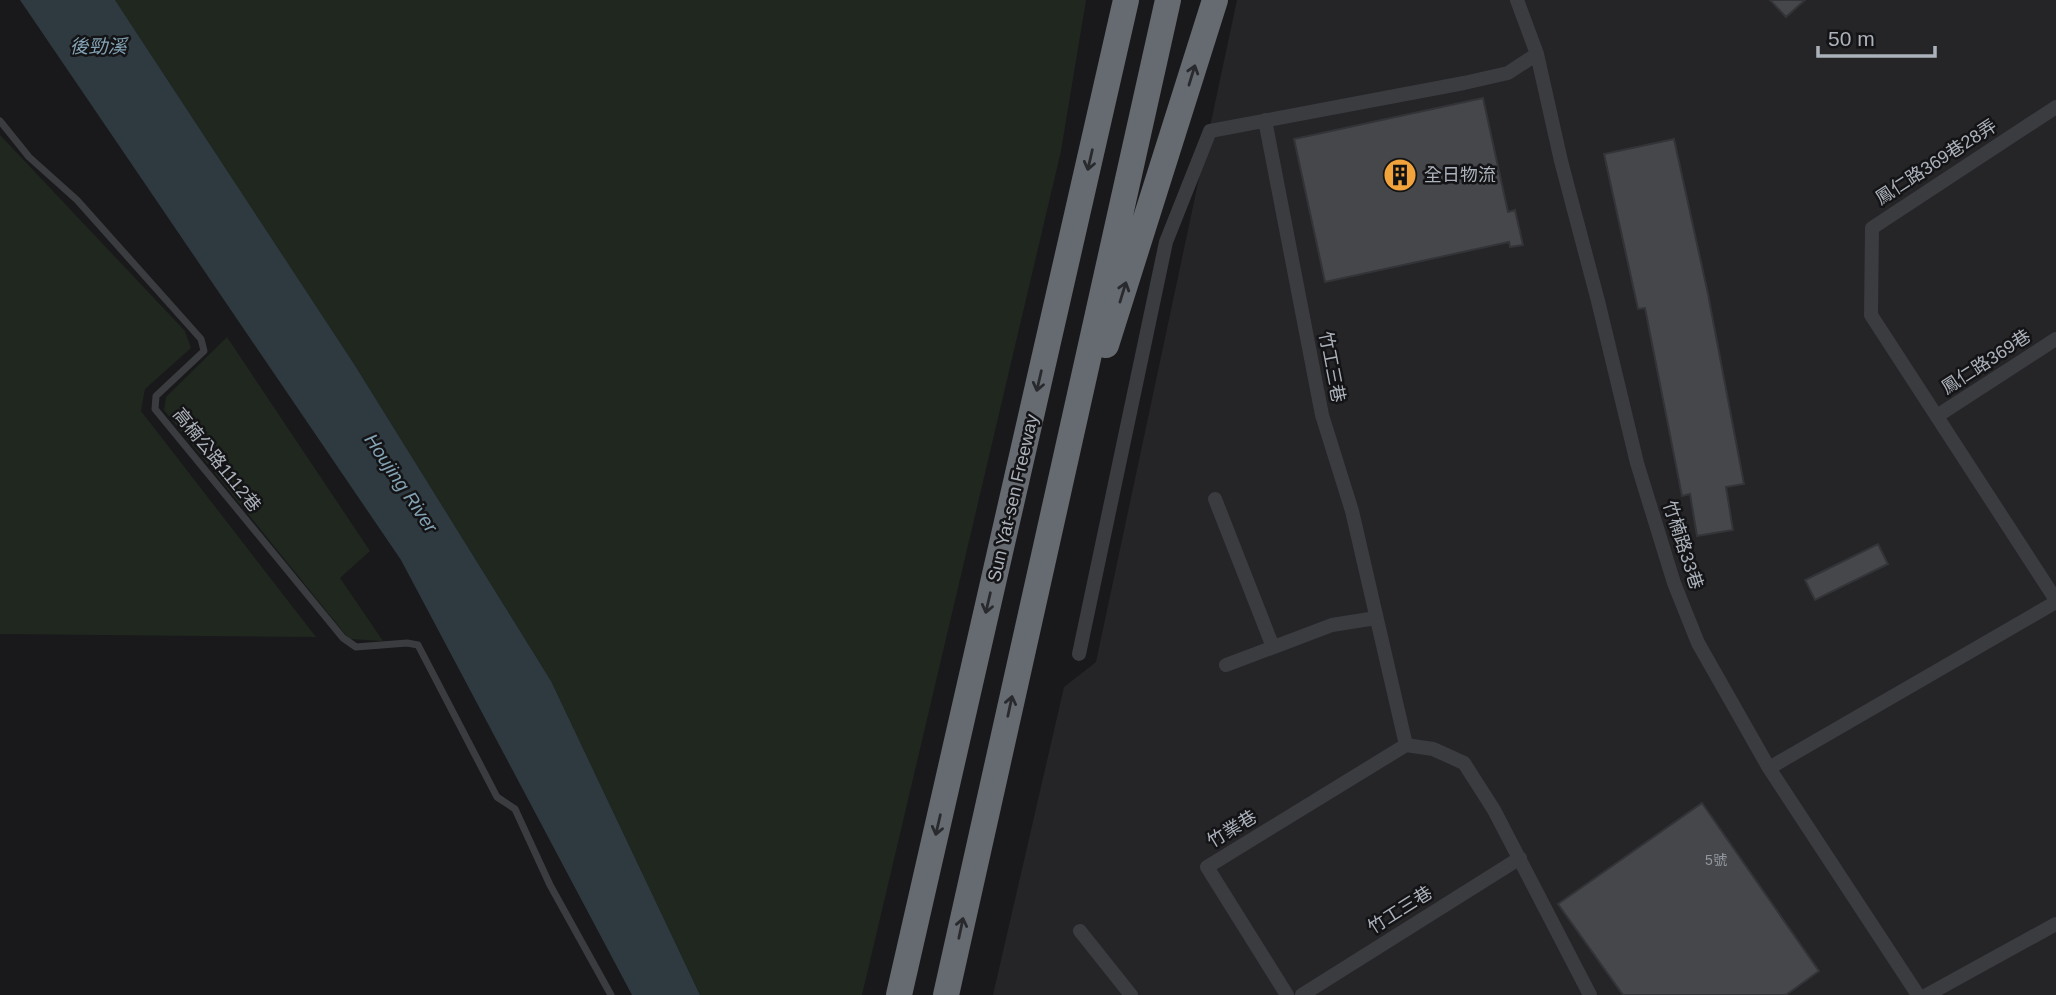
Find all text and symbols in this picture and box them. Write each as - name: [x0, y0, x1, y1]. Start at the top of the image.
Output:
- scale bar: [1818, 14, 1935, 58]
- text: 50 m: [1828, 27, 1875, 50]
- water label: 後勁溪: [69, 36, 129, 57]
- one-way arrow: [1187, 65, 1200, 87]
- street label: 鳳仁路369巷28弄: [1872, 115, 2000, 209]
- one-way arrow: [1083, 148, 1096, 171]
- building icon: 全日物流: [1381, 156, 1419, 194]
- place label: 全日物流: [1424, 165, 1496, 185]
- one-way arrow: [1117, 281, 1130, 303]
- street label: 鳳仁路369巷: [1938, 326, 2034, 398]
- street label: 竹工三巷: [1315, 330, 1349, 404]
- one-way arrow: [1032, 369, 1046, 392]
- street label: 高楠公路1112巷: [169, 404, 265, 516]
- street label: Sun Yat-sen Freeway: [984, 412, 1042, 584]
- water label: Houjing River: [360, 430, 442, 537]
- street label: 竹楠路33巷: [1659, 498, 1707, 592]
- one-way arrow: [981, 591, 995, 614]
- one-way arrow: [1003, 695, 1017, 718]
- street label: 竹業巷: [1204, 807, 1260, 851]
- one-way arrow: [930, 813, 944, 836]
- house number: 5號: [1705, 852, 1727, 868]
- street label: 竹工三巷: [1364, 882, 1436, 938]
- one-way arrow: [954, 917, 968, 940]

